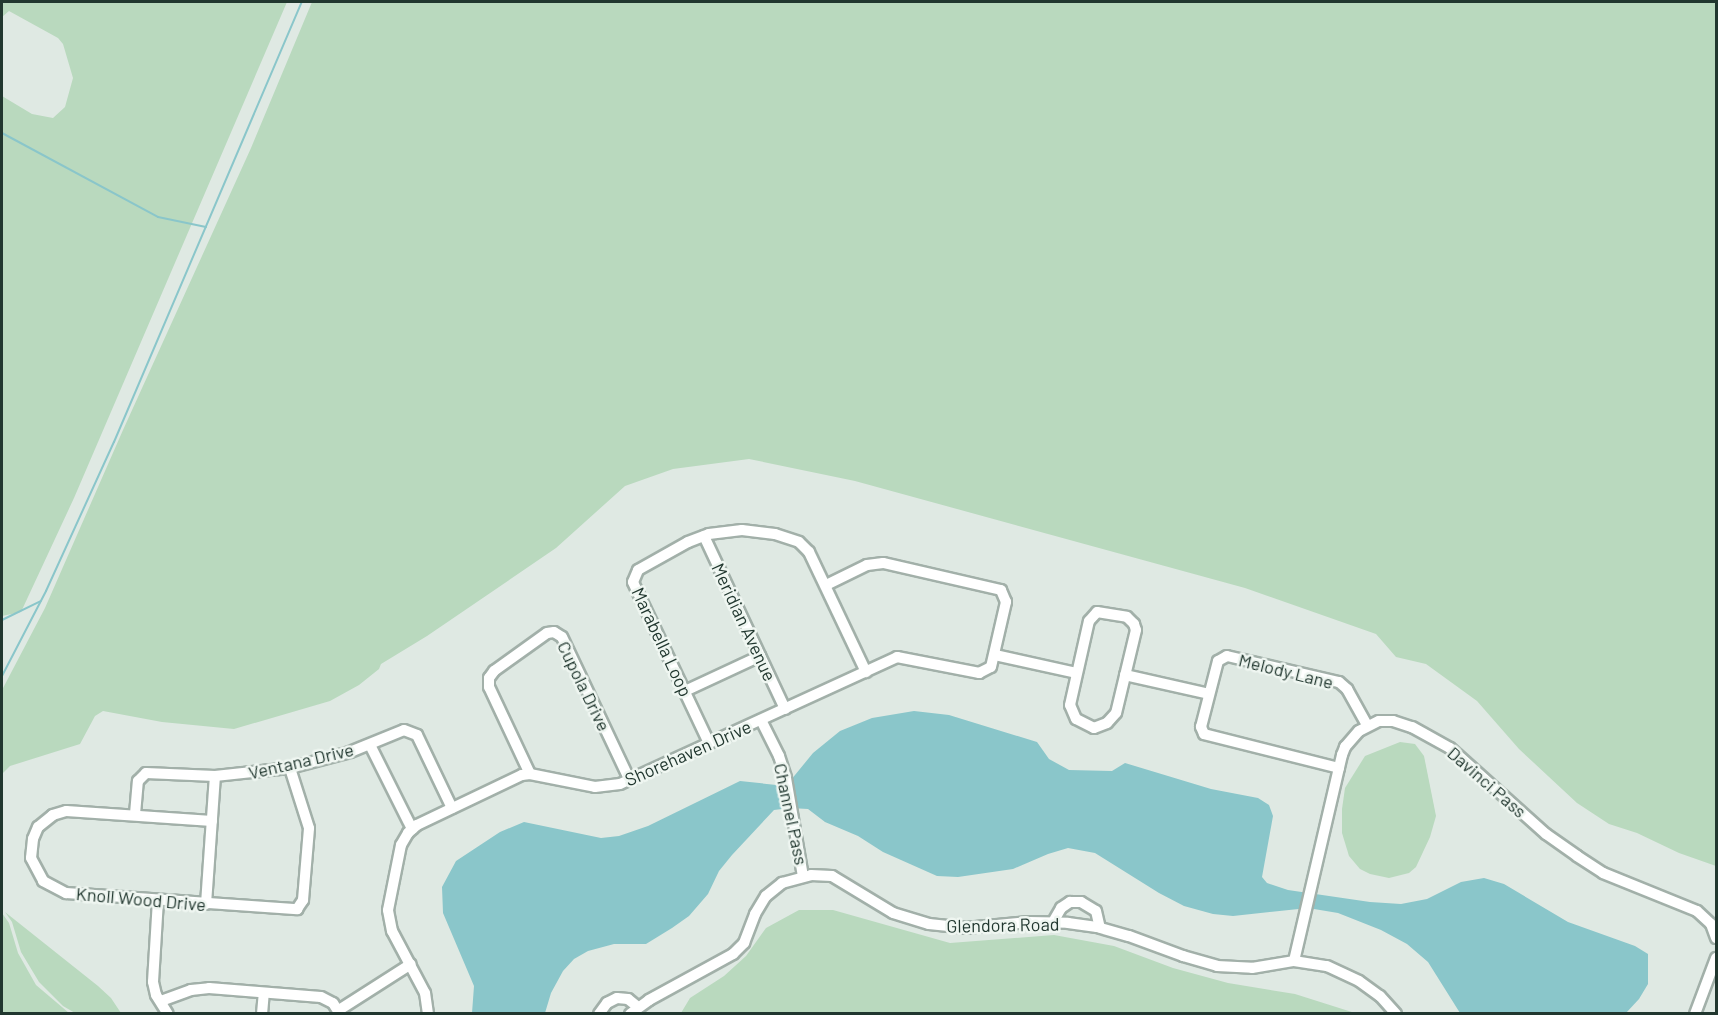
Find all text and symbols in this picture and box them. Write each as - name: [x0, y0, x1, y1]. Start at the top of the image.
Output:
- street label: Meridian Avenue: [707, 560, 781, 684]
- street label: Marabella Loop: [627, 584, 697, 700]
- street label: Cupola Drive: [553, 638, 615, 734]
- street label: Melody Lane: [1236, 649, 1336, 693]
- street label: Shorehaven Drive: [621, 715, 755, 791]
- street label: Ventana Drive: [246, 738, 356, 784]
- street label: Davinci Pass: [1443, 742, 1531, 822]
- street label: Channel Pass: [770, 761, 812, 867]
- street label: Knoll Wood Drive: [75, 883, 207, 915]
- street label: Glendora Road: [946, 913, 1060, 937]

